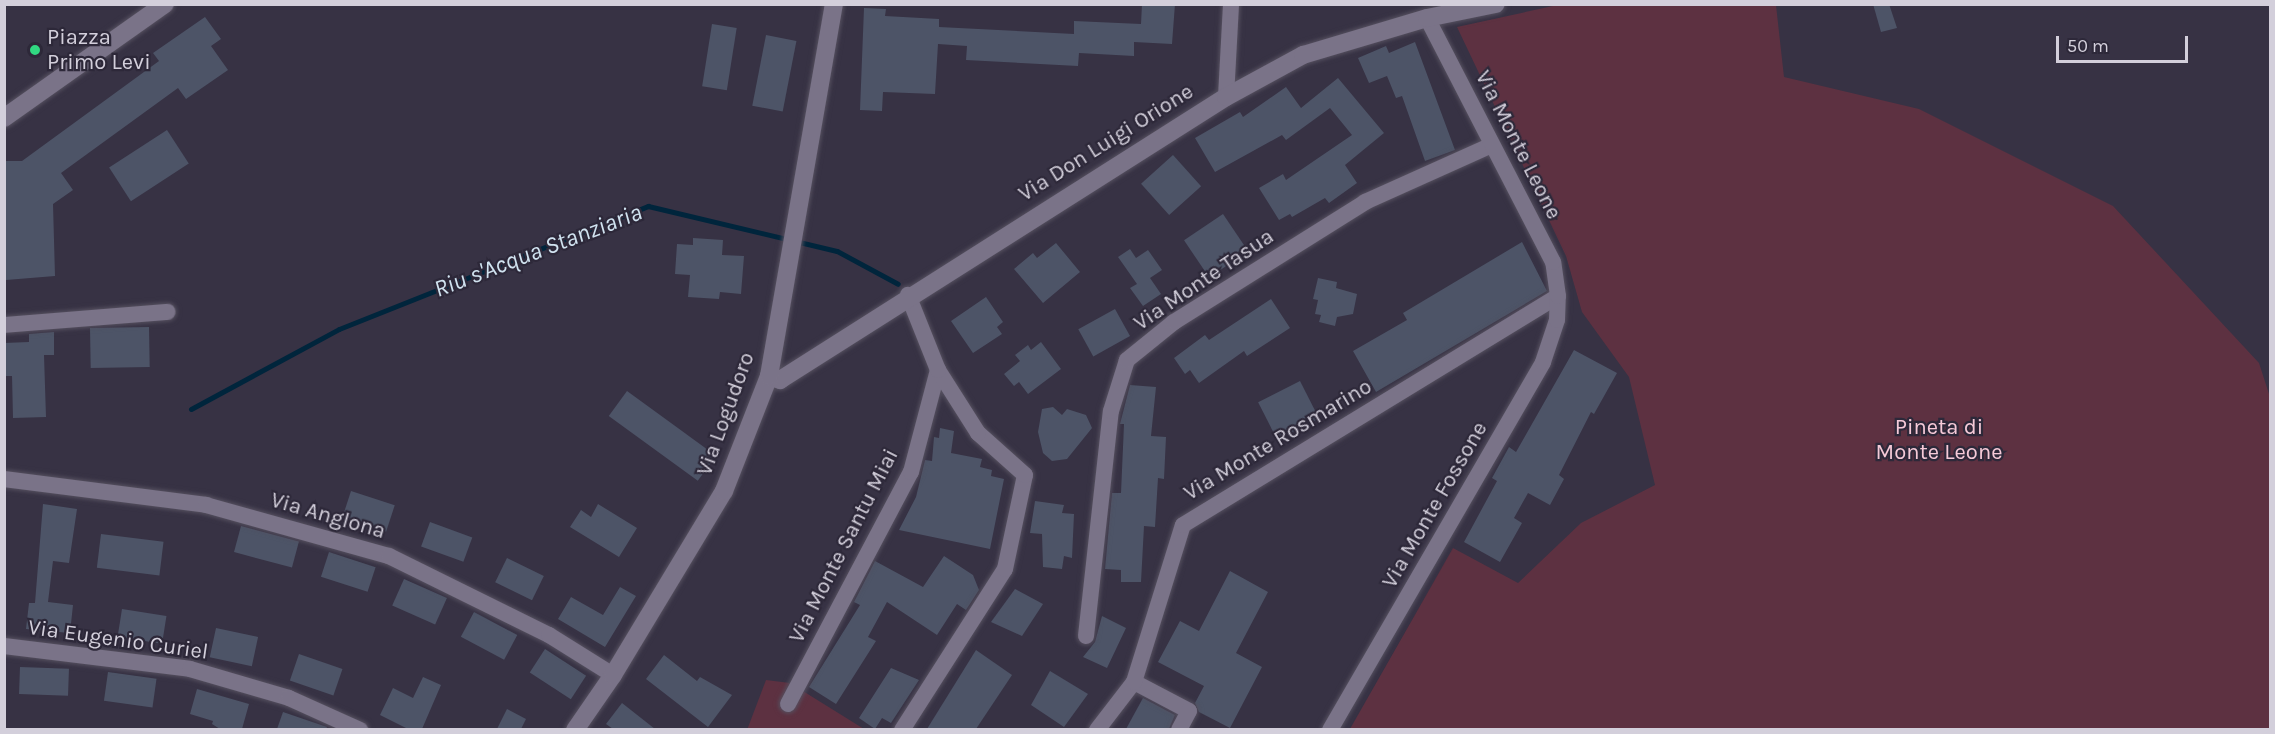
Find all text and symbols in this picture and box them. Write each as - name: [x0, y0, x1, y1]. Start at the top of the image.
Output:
- place label: Piazza Primo Levi: [47, 24, 151, 76]
- scale bar: [2059, 24, 2191, 62]
- text: 50 m: [2067, 35, 2109, 57]
- marker: Piazza Primo Levi: [28, 43, 42, 57]
- street label: Via Monte Leone: [1469, 66, 1567, 224]
- street label: Via Don Luigi Orione: [1014, 79, 1198, 207]
- water label: Riu s'Acqua Stanziaria: [430, 198, 646, 304]
- street label: Via Monte Tasua: [1129, 223, 1279, 337]
- street label: Via Logudoro: [691, 349, 761, 479]
- street label: Via Monte Rosmarino: [1179, 373, 1377, 507]
- park label: Pineta di Monte Leone: [1876, 414, 2002, 466]
- street label: Via Monte Fossone: [1377, 417, 1493, 593]
- street label: Via Monte Santu Miai: [784, 445, 904, 647]
- street label: Via Anglona: [268, 487, 388, 545]
- street label: Via Eugenio Curiel: [26, 614, 210, 666]

